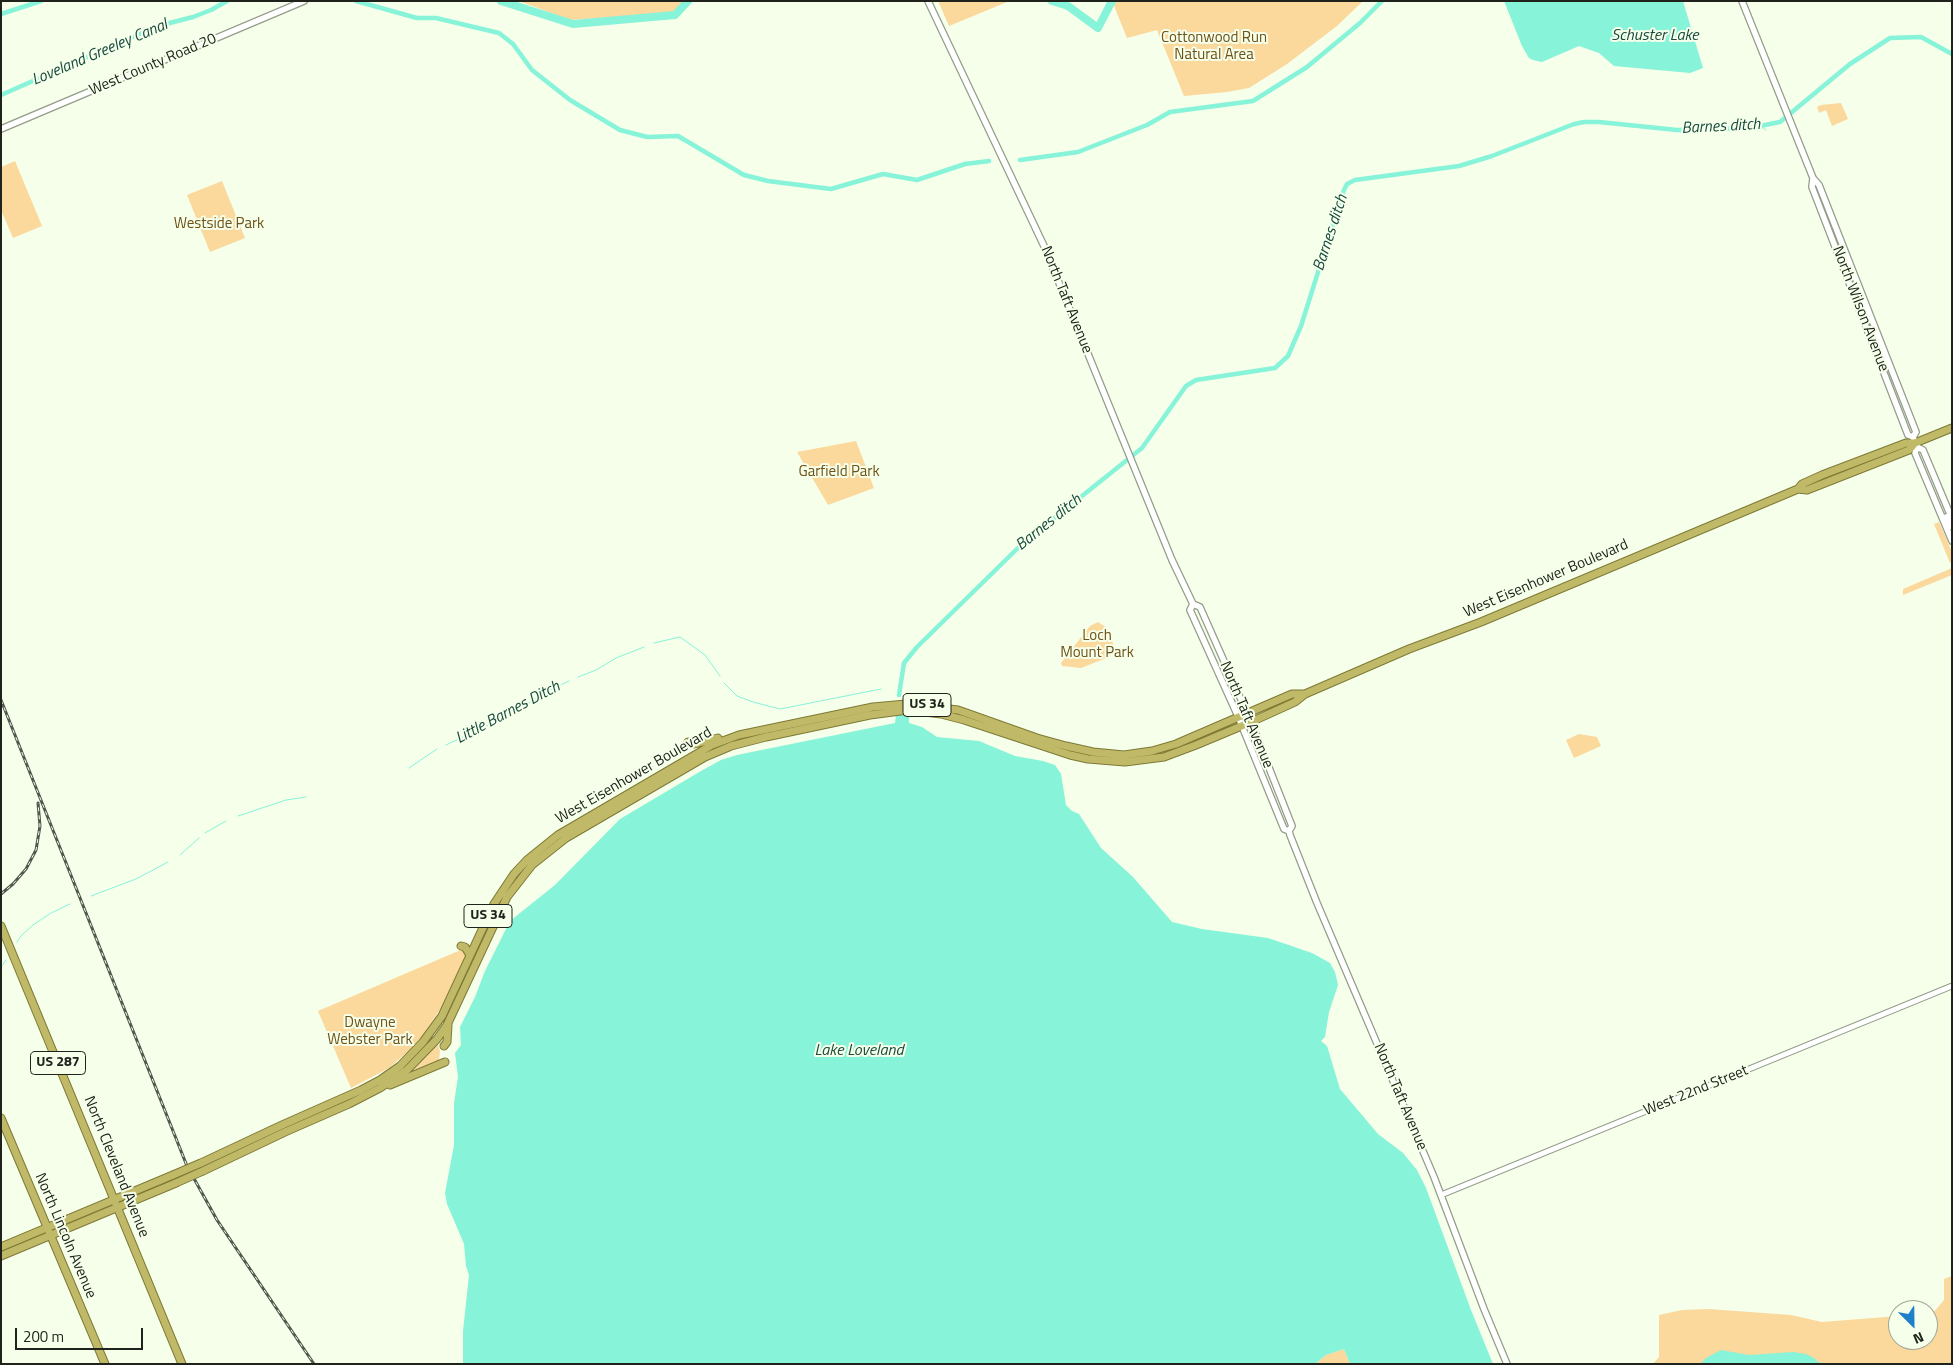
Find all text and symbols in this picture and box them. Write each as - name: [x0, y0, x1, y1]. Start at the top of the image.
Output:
- water label: Loveland Greeley Canal: [29, 16, 171, 90]
- water label: Schuster Lake: [1611, 26, 1699, 46]
- park label: Cottonwood Run Natural Area: [1161, 29, 1267, 64]
- street label: West County Road 20: [87, 30, 219, 100]
- water label: Barnes ditch: [1681, 115, 1761, 139]
- water label: Barnes ditch: [1310, 193, 1352, 273]
- park label: Westside Park: [174, 215, 264, 233]
- street label: North Taft Avenue: [1036, 244, 1096, 356]
- street label: North Wilson Avenue: [1828, 244, 1892, 374]
- park label: Garfield Park: [798, 463, 880, 481]
- water label: Barnes ditch: [1012, 491, 1086, 555]
- street label: West Eisenhower Boulevard: [1461, 536, 1631, 622]
- park label: Loch Mount Park: [1060, 627, 1134, 662]
- street label: North Taft Avenue: [1215, 659, 1277, 771]
- water label: Little Barnes Ditch: [453, 677, 563, 749]
- road number: US 34: [903, 694, 951, 716]
- street label: West Eisenhower Boulevard: [553, 724, 715, 828]
- road number: US 34: [464, 904, 512, 928]
- park label: Dwayne Webster Park: [327, 1014, 413, 1049]
- water label: Lake Loveland: [815, 1041, 903, 1061]
- street label: North Taft Avenue: [1369, 1041, 1431, 1153]
- road number: US 287: [30, 1052, 86, 1074]
- street label: West 22nd Street: [1641, 1062, 1751, 1120]
- street label: North Cleveland Avenue: [79, 1094, 153, 1240]
- street label: North Lincoln Avenue: [30, 1171, 100, 1301]
- north arrow: [1888, 1300, 1938, 1350]
- scale bar: [18, 1318, 145, 1350]
- text: 200 m: [23, 1325, 64, 1348]
- text: N: [1910, 1327, 1927, 1350]

